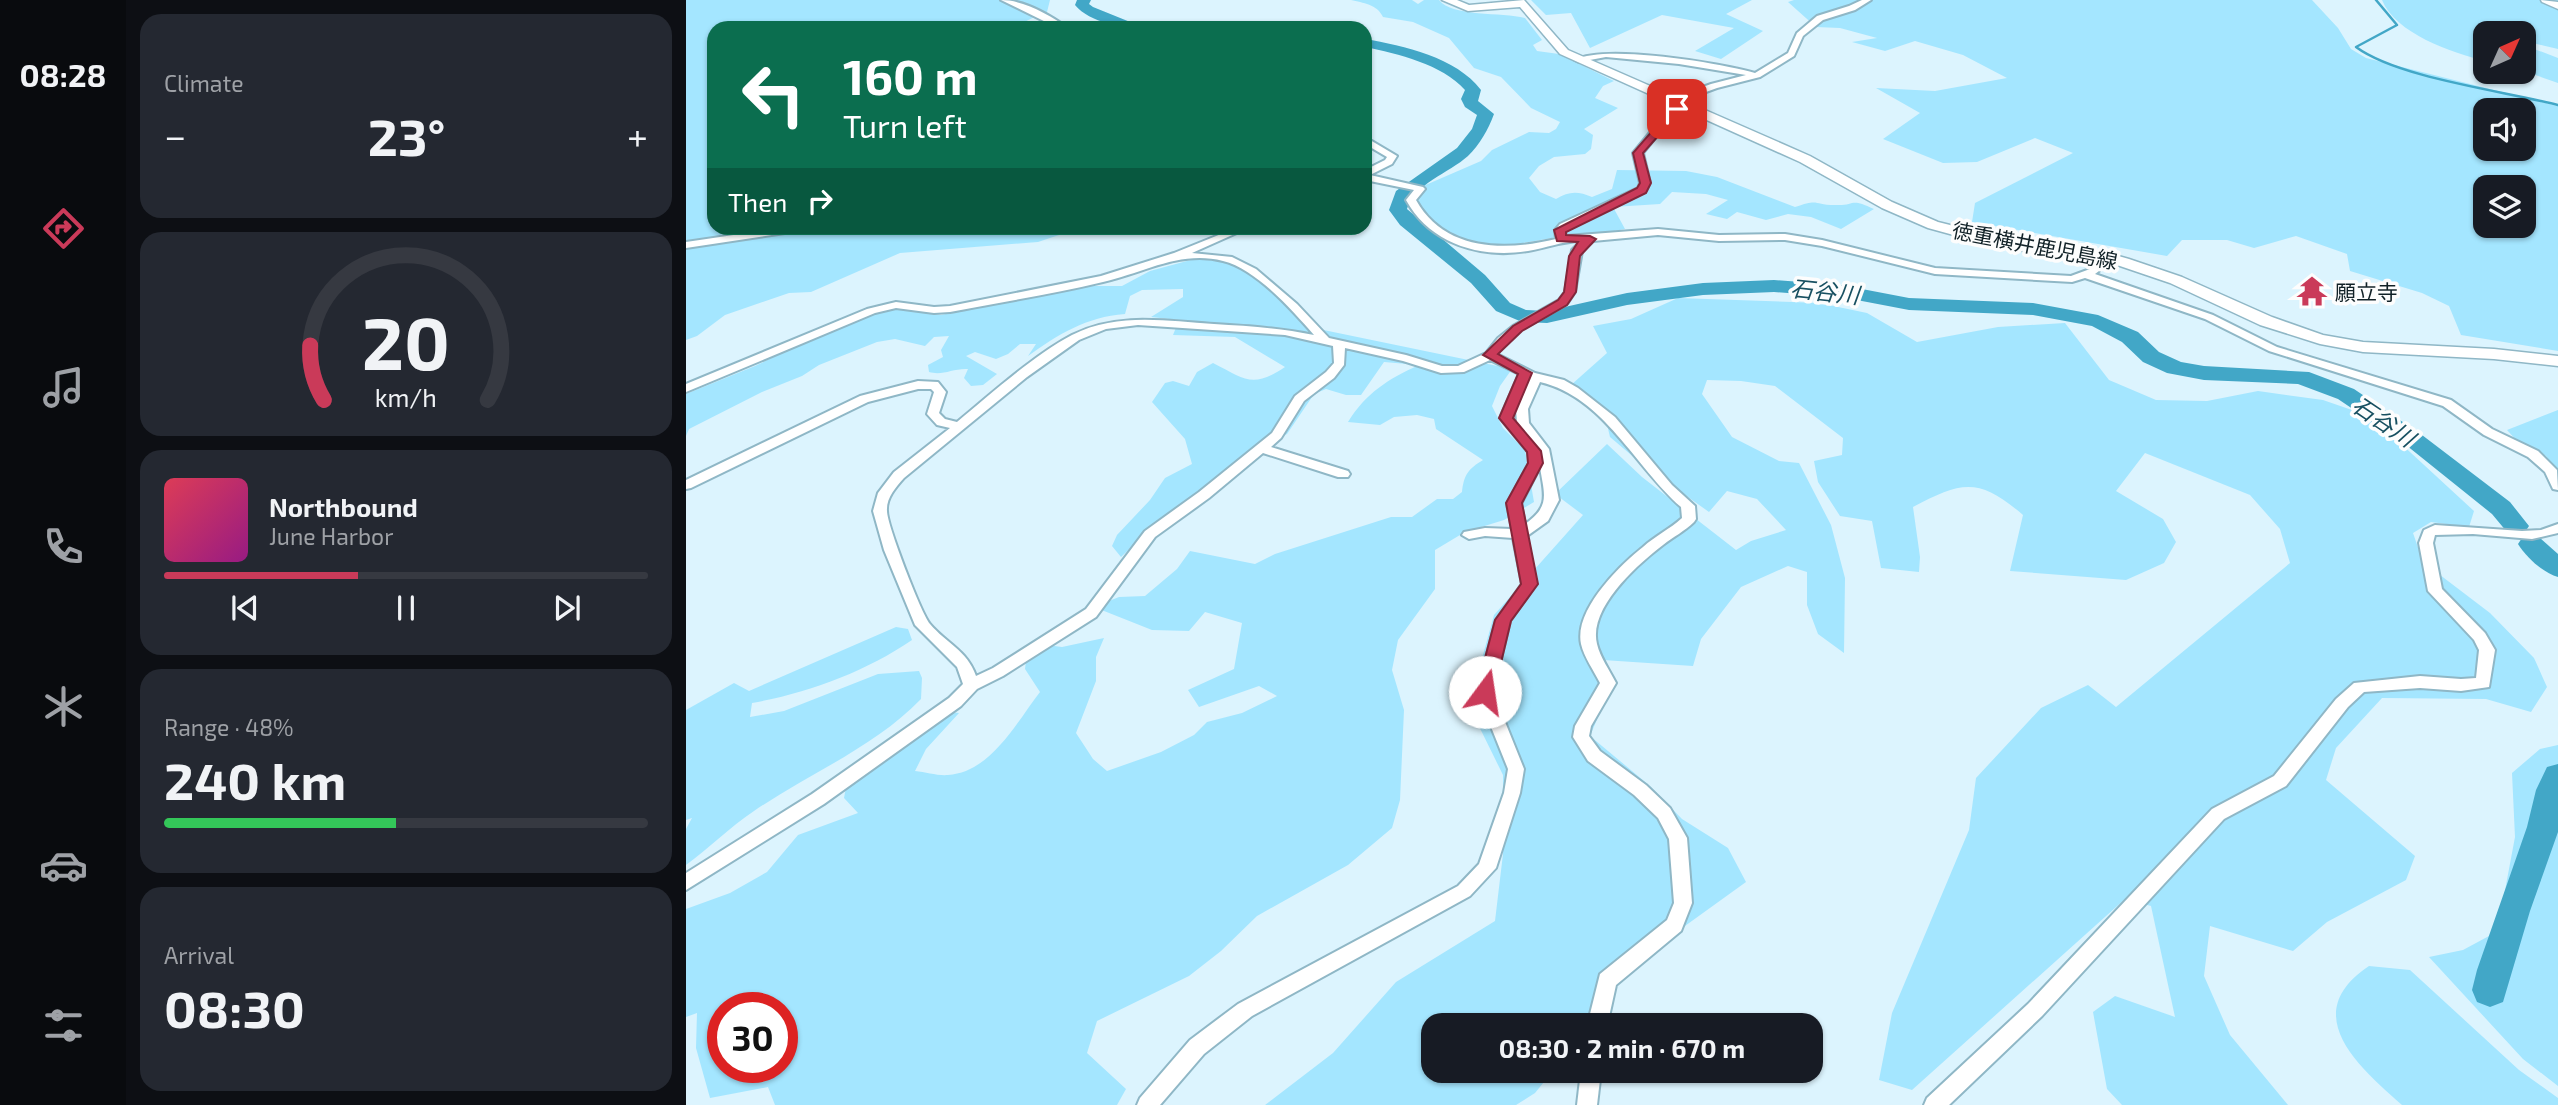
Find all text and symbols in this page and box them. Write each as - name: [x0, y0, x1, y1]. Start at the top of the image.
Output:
- north arrow: [2473, 21, 2536, 84]
- map controls: [2473, 21, 2536, 238]
- text: 160 m: [843, 46, 978, 105]
- icon: left: [728, 49, 819, 140]
- text: 08:28: [20, 55, 106, 93]
- text: Climate: [164, 69, 244, 97]
- pin: [1647, 79, 1707, 139]
- icon: arrive: [1658, 90, 1696, 128]
- button: sound: [2473, 98, 2536, 161]
- text: 23°: [368, 104, 445, 166]
- text: Turn left: [843, 106, 967, 144]
- text: −: [164, 112, 186, 158]
- text: +: [627, 112, 648, 158]
- button: layers: [2473, 175, 2536, 238]
- icon: right: [801, 182, 839, 220]
- text: Then: [728, 186, 787, 217]
- icon: directions: [39, 204, 88, 253]
- street label: 徳重横井鹿児島線: [1950, 217, 2120, 273]
- water label: 石谷川: [1789, 273, 1864, 309]
- temple icon: 願立寺: [2295, 274, 2329, 308]
- place label: 願立寺: [2335, 279, 2398, 304]
- text: 20: [362, 298, 450, 386]
- icon: music: [39, 363, 88, 412]
- text: km/h: [375, 382, 437, 412]
- water label: 石谷川: [2348, 390, 2423, 454]
- text: Northbound: [269, 491, 418, 522]
- icon: phone: [39, 522, 88, 571]
- text: June Harbor: [269, 522, 393, 550]
- icon: previous: [226, 589, 264, 627]
- icon: pause: [387, 589, 425, 627]
- icon: next: [548, 589, 586, 627]
- position arrow: [1448, 655, 1522, 729]
- icon: climate: [39, 682, 88, 731]
- text: Range · 48%: [164, 713, 294, 741]
- text: 240 km: [164, 748, 346, 810]
- icon: car: [39, 841, 88, 890]
- text: Arrival: [164, 941, 234, 969]
- text: 08:30: [164, 976, 305, 1038]
- speed limit sign: 30: [707, 992, 798, 1083]
- icon: filters: [39, 1001, 88, 1050]
- text: 08:30 · 2 min · 670 m: [1499, 1032, 1745, 1063]

